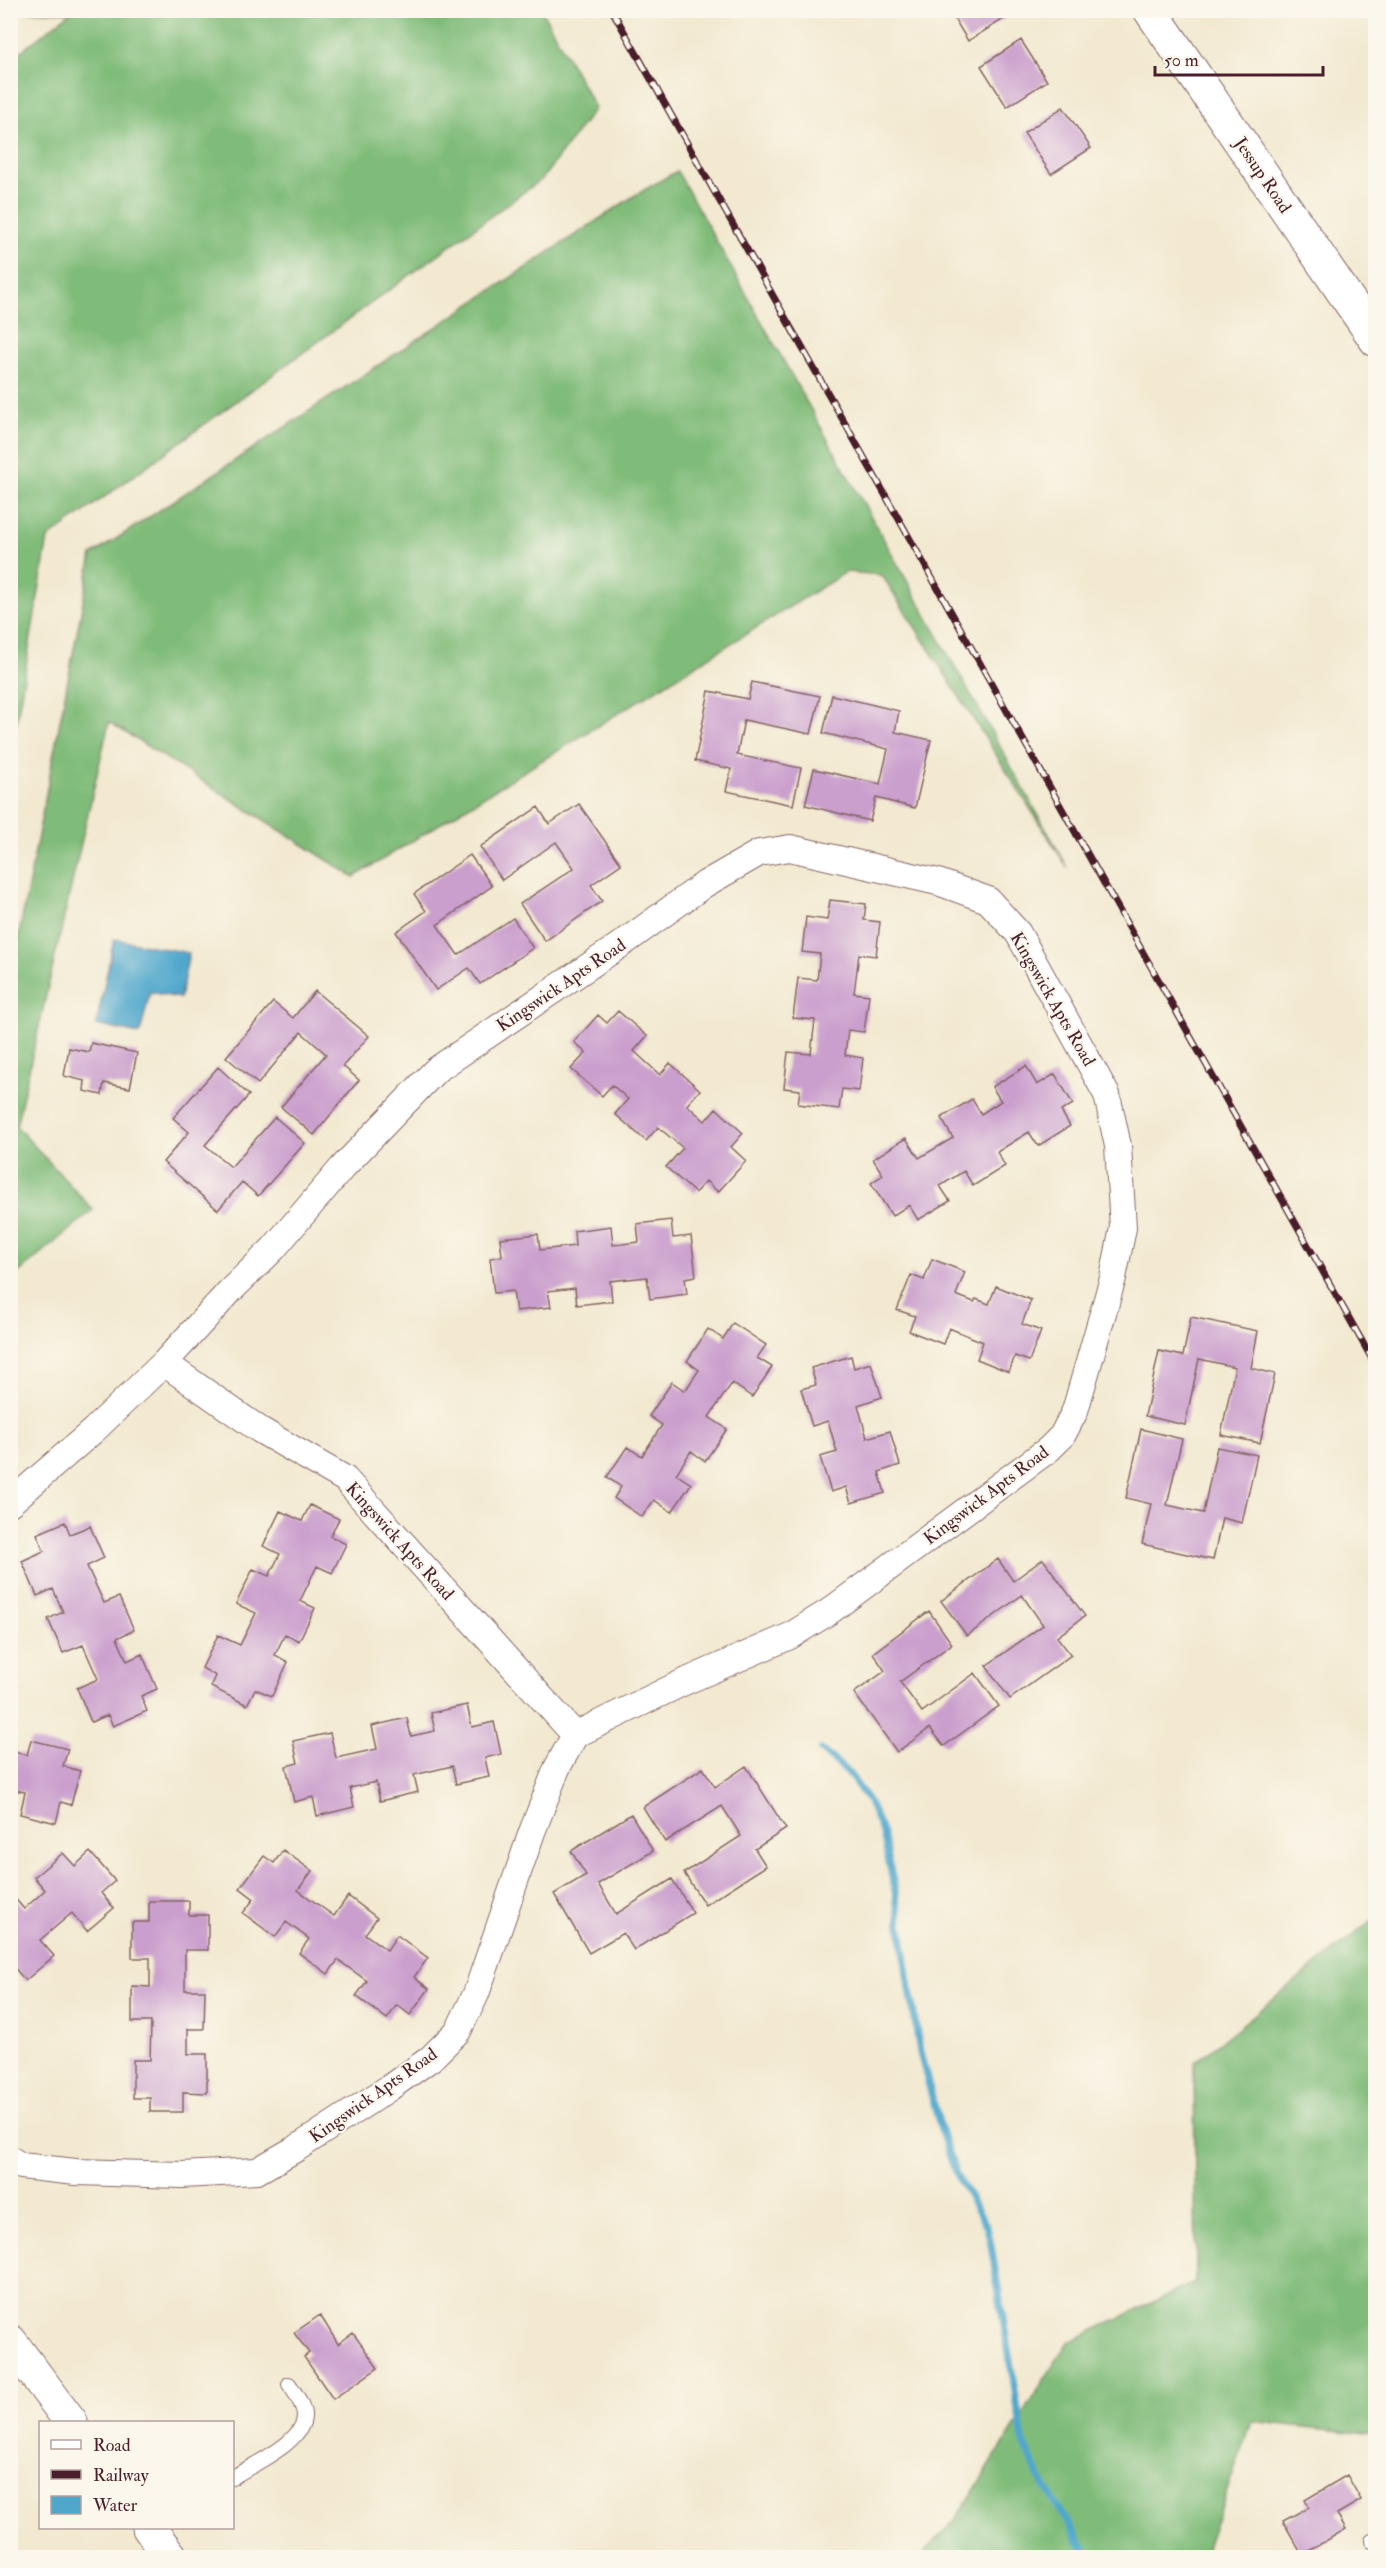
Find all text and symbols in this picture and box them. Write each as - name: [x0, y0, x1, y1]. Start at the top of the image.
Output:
- scale bar: [1155, 39, 1323, 77]
- text: 50 m: [1164, 49, 1199, 72]
- street label: Jessup Road: [1228, 132, 1296, 218]
- street label: Kingswick Apts Road: [1005, 928, 1100, 1071]
- street label: Kingswick Apts Road: [492, 934, 630, 1037]
- street label: Kingswick Apts Road: [919, 1441, 1054, 1550]
- street label: Kingswick Apts Road: [341, 1477, 459, 1605]
- street label: Kingswick Apts Road: [305, 2043, 442, 2148]
- legend: [39, 2421, 234, 2529]
- text: Road: [93, 2434, 131, 2457]
- text: Railway: [93, 2464, 150, 2487]
- text: Water: [92, 2494, 137, 2517]

